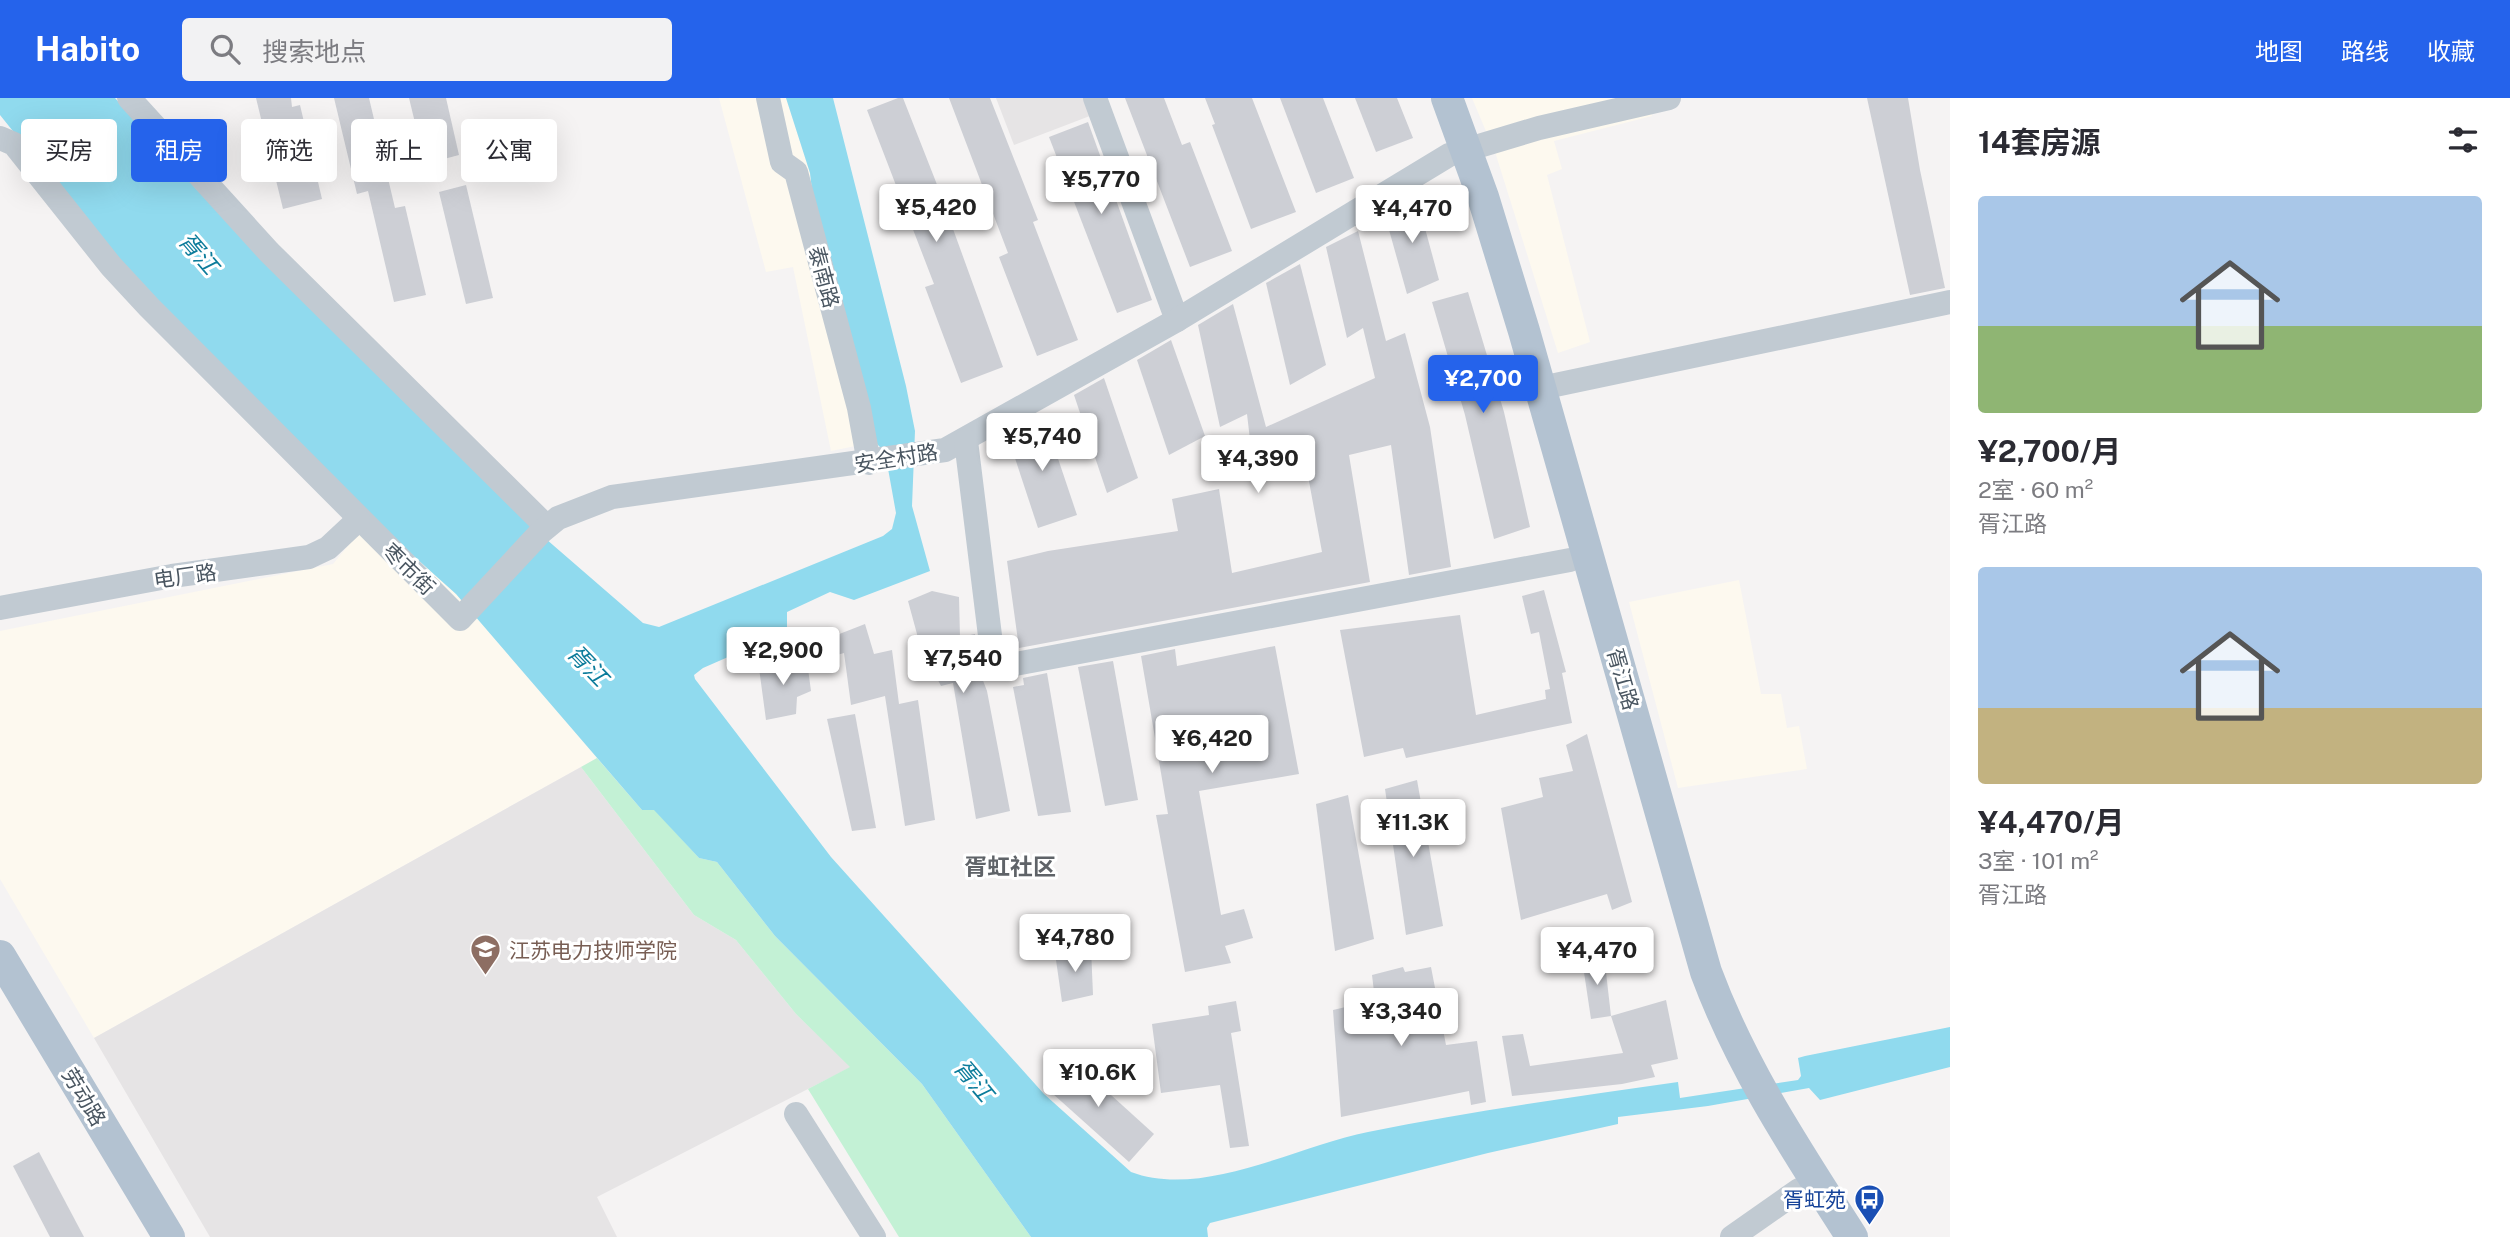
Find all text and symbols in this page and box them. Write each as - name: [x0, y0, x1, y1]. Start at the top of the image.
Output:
- search box: [182, 18, 672, 81]
- text: Habito: [35, 30, 140, 68]
- icon: search: [206, 30, 244, 68]
- text: 搜索地点: [262, 36, 366, 67]
- text: 地图: [2255, 37, 2303, 65]
- text: 路线: [2341, 37, 2389, 65]
- text: 收藏: [2427, 37, 2475, 65]
- chip: 买房: [21, 119, 117, 182]
- chip: 租房: [131, 119, 227, 182]
- chip: 筛选: [241, 119, 337, 182]
- chip: 新上: [351, 119, 447, 182]
- chip: 公寓: [461, 119, 557, 182]
- icon: filters: [2444, 121, 2482, 159]
- text: 14套房源: [1978, 124, 2101, 160]
- pin: ¥5,770: [1044, 156, 1158, 216]
- text: ¥5,770: [1062, 165, 1140, 192]
- pin: ¥5,420: [879, 184, 993, 244]
- pin: ¥4,470: [1355, 186, 1469, 245]
- text: ¥5,420: [895, 193, 977, 220]
- text: ¥4,470: [1372, 194, 1452, 221]
- water label: 胥江: [174, 227, 226, 281]
- icon: home: [2167, 242, 2293, 368]
- street label: 泰南路: [804, 243, 844, 311]
- pin: ¥2,700: [1426, 356, 1540, 415]
- text: ¥2,700: [1444, 364, 1522, 391]
- pin: ¥5,740: [985, 414, 1099, 473]
- text: ¥5,740: [1002, 422, 1082, 449]
- text: ¥2,700/月: [1978, 433, 2121, 469]
- pin: ¥4,390: [1201, 436, 1315, 495]
- street label: 安全村路: [853, 439, 939, 477]
- text: ¥4,390: [1217, 444, 1299, 471]
- text: 2室 · 60 m²: [1978, 476, 2093, 503]
- text: 胥江路: [1978, 510, 2047, 537]
- street label: 枣市街: [378, 538, 440, 600]
- street label: 电厂路: [152, 559, 218, 593]
- icon: home: [2167, 613, 2293, 739]
- pin: ¥2,900: [726, 628, 840, 687]
- text: ¥2,900: [743, 636, 823, 663]
- pin: ¥7,540: [906, 636, 1020, 695]
- water label: 胥江: [562, 639, 616, 693]
- text: ¥7,540: [924, 644, 1002, 671]
- street label: 胥江路: [1602, 645, 1644, 713]
- pin: ¥6,420: [1155, 716, 1269, 775]
- text: ¥6,420: [1171, 724, 1253, 751]
- pin: ¥11.3K: [1356, 800, 1470, 859]
- text: ¥4,470/月: [1978, 804, 2125, 840]
- text: ¥11.3K: [1377, 808, 1449, 835]
- text: 3室 · 101 m²: [1978, 847, 2099, 874]
- district label: 胥虹社区: [964, 853, 1056, 880]
- text: 胥江路: [1978, 881, 2047, 908]
- pin: ¥4,780: [1018, 914, 1132, 974]
- text: ¥4,780: [1035, 923, 1115, 950]
- pin: ¥4,470: [1540, 928, 1654, 987]
- school or university icon: 江苏电力技师学院: [469, 933, 503, 977]
- text: ¥4,470: [1557, 936, 1637, 963]
- place label: 江苏电力技师学院: [509, 938, 677, 963]
- pin: ¥3,340: [1344, 988, 1458, 1048]
- text: ¥3,340: [1360, 997, 1442, 1024]
- pin: ¥10.6K: [1041, 1049, 1155, 1109]
- water label: 胥江: [949, 1054, 1001, 1109]
- text: ¥10.6K: [1059, 1058, 1137, 1085]
- street label: 劳动路: [57, 1064, 111, 1130]
- bus stop icon: 胥虹苑: [1852, 1182, 1886, 1226]
- place label: 胥虹苑: [1783, 1187, 1846, 1212]

